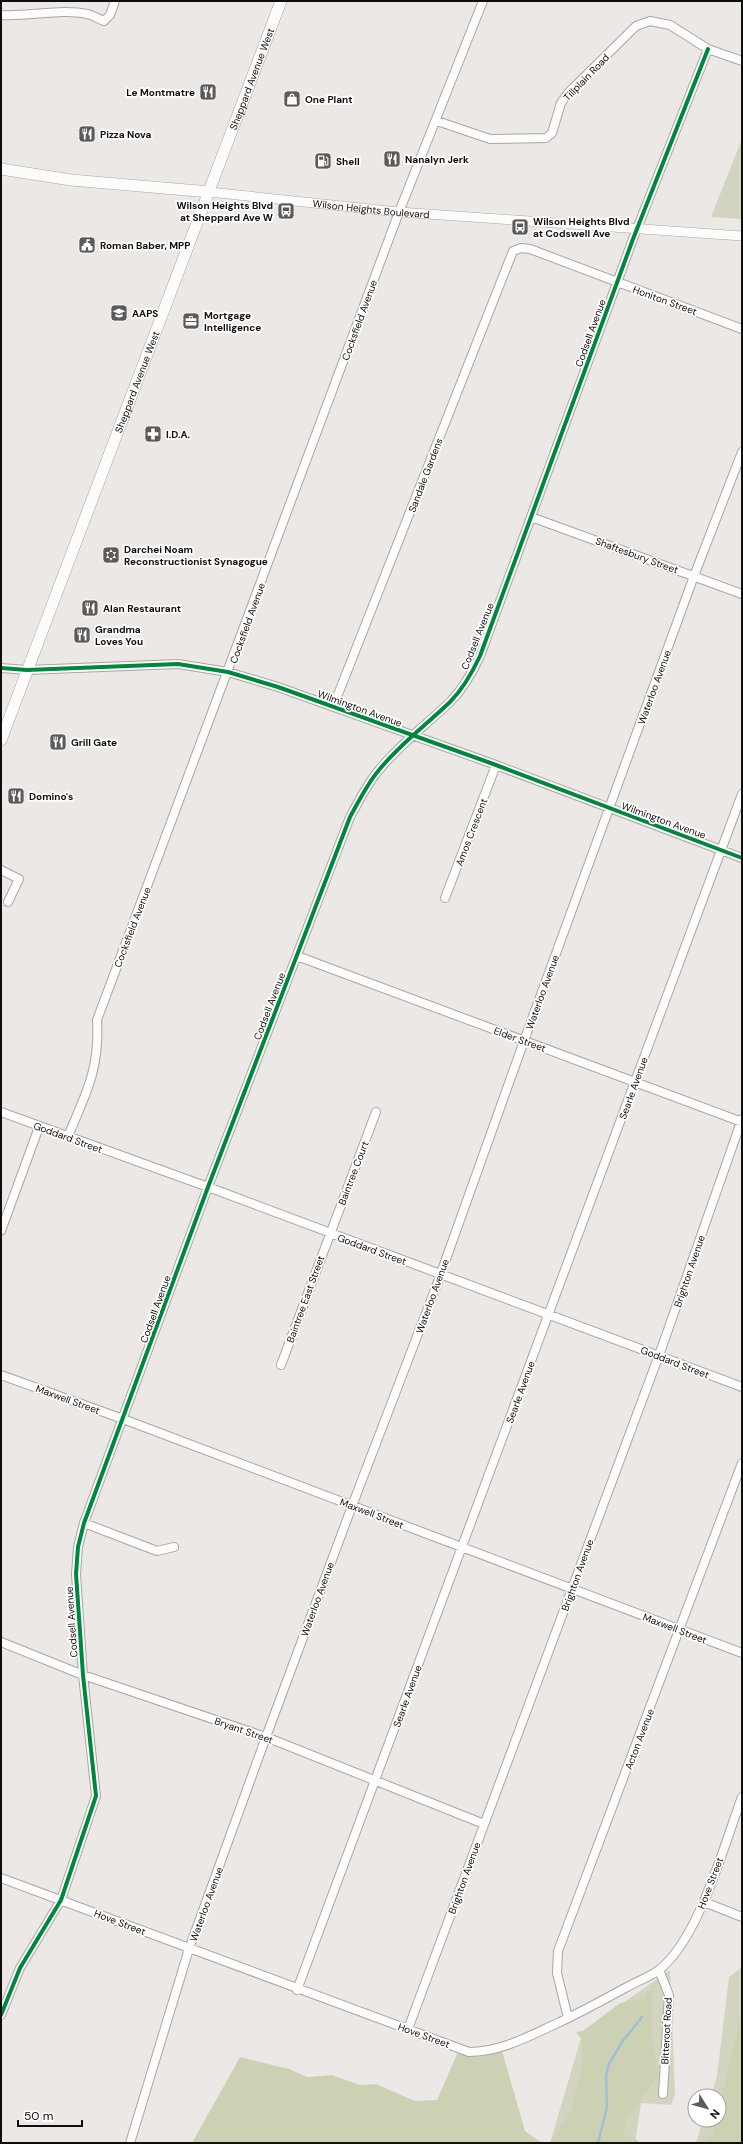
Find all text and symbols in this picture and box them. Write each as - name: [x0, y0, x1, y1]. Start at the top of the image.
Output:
- street label: Sheppard Avenue West: [227, 26, 277, 132]
- street label: Tillplain Road: [561, 51, 612, 104]
- restaurant icon: Le Montmatre: [198, 82, 218, 102]
- place label: Le Montmatre: [126, 86, 195, 99]
- shop icon: One Plant: [282, 89, 302, 109]
- place label: One Plant: [305, 93, 353, 106]
- restaurant icon: Pizza Nova: [77, 124, 97, 144]
- place label: Pizza Nova: [100, 128, 151, 141]
- restaurant icon: Nanalyn Jerk: [382, 149, 402, 169]
- fuel station icon: Shell: [313, 151, 333, 171]
- place label: Nanalyn Jerk: [405, 153, 469, 166]
- place label: Shell: [336, 155, 360, 168]
- street label: Wilson Heights Boulevard: [312, 197, 430, 221]
- place label: Wilson Heights Blvd at Sheppard Ave W: [176, 199, 273, 224]
- bus stop icon: Wilson Heights Blvd at Sheppard Ave W: [276, 201, 296, 221]
- place label: Wilson Heights Blvd at Codswell Ave: [533, 215, 630, 240]
- bus stop icon: Wilson Heights Blvd at Codswell Ave: [510, 217, 530, 237]
- public building icon: Roman Baber, MPP: [77, 235, 97, 255]
- place label: Roman Baber, MPP: [100, 239, 190, 252]
- street label: Cocksfield Avenue: [339, 278, 380, 362]
- street label: Honiton Street: [631, 283, 699, 318]
- street label: Codsell Avenue: [572, 297, 609, 369]
- school or university icon: AAPS: [109, 303, 129, 323]
- place label: AAPS: [132, 307, 158, 320]
- place label: Mortgage Intelligence: [204, 309, 261, 334]
- office icon: Mortgage Intelligence: [181, 311, 201, 331]
- street label: Sheppard Avenue West: [112, 329, 162, 435]
- pharmacy icon: I.D.A.: [143, 424, 163, 444]
- place label: I.D.A.: [166, 428, 191, 441]
- street label: Sandale Gardens: [405, 436, 446, 514]
- street label: Shaftesbury Street: [594, 534, 680, 577]
- place label: Darchei Noam Reconstructionist Synagogue: [124, 543, 268, 568]
- synagogue icon: Darchei Noam Reconstructionist Synagogue: [101, 545, 121, 565]
- street label: Cocksfield Avenue: [227, 581, 268, 665]
- restaurant icon: Alan Restaurant: [80, 598, 100, 618]
- street label: Codsell Avenue: [458, 600, 497, 672]
- place label: Alan Restaurant: [103, 602, 181, 615]
- place label: Grandma Loves You: [95, 623, 143, 648]
- restaurant icon: Grandma Loves You: [72, 625, 92, 645]
- street label: Waterloo Avenue: [635, 648, 674, 726]
- street label: Wilmington Avenue: [316, 687, 404, 730]
- restaurant icon: Grill Gate: [48, 732, 68, 752]
- place label: Grill Gate: [71, 736, 117, 749]
- restaurant icon: Domino's: [6, 786, 26, 806]
- place label: Domino's: [29, 790, 73, 803]
- street label: Amos Crescent: [453, 796, 490, 868]
- street label: Wilmington Avenue: [620, 799, 708, 842]
- street label: Cocksfield Avenue: [111, 885, 154, 969]
- street label: Waterloo Avenue: [523, 953, 562, 1031]
- street label: Codsell Avenue: [251, 970, 288, 1042]
- street label: Elder Street: [492, 1024, 548, 1055]
- street label: Searle Avenue: [616, 1055, 651, 1121]
- street label: Goddard Street: [32, 1119, 104, 1156]
- street label: Baintree Court: [335, 1139, 372, 1207]
- street label: Goddard Street: [336, 1231, 408, 1268]
- street label: Brighton Avenue: [671, 1233, 708, 1309]
- street label: Baintree East Street: [284, 1254, 327, 1345]
- street label: Waterloo Avenue: [413, 1257, 452, 1335]
- street label: Codsell Avenue: [137, 1273, 174, 1345]
- street label: Goddard Street: [639, 1343, 711, 1382]
- street label: Searle Avenue: [503, 1359, 538, 1425]
- street label: Maxwell Street: [34, 1382, 102, 1417]
- street label: Maxwell Street: [338, 1495, 406, 1532]
- street label: Brighton Avenue: [558, 1537, 597, 1613]
- street label: Waterloo Avenue: [298, 1560, 337, 1638]
- street label: Codsell Avenue: [63, 1586, 80, 1658]
- street label: Maxwell Street: [641, 1610, 709, 1647]
- street label: Searle Avenue: [390, 1663, 425, 1729]
- street label: Acton Avenue: [622, 1707, 657, 1771]
- street label: Bryant Street: [213, 1714, 275, 1747]
- street label: Brighton Avenue: [445, 1840, 484, 1916]
- street label: Hove Street: [695, 1855, 726, 1911]
- street label: Waterloo Avenue: [187, 1865, 226, 1943]
- street label: Hove Street: [92, 1907, 148, 1938]
- street label: Bitteroot Road: [658, 1997, 675, 2065]
- street label: Hove Street: [396, 2020, 452, 2051]
- north arrow: [687, 2088, 727, 2128]
- scale bar: [18, 2102, 82, 2128]
- text: N: [707, 2107, 723, 2121]
- text: 50 m: [24, 2108, 53, 2124]

